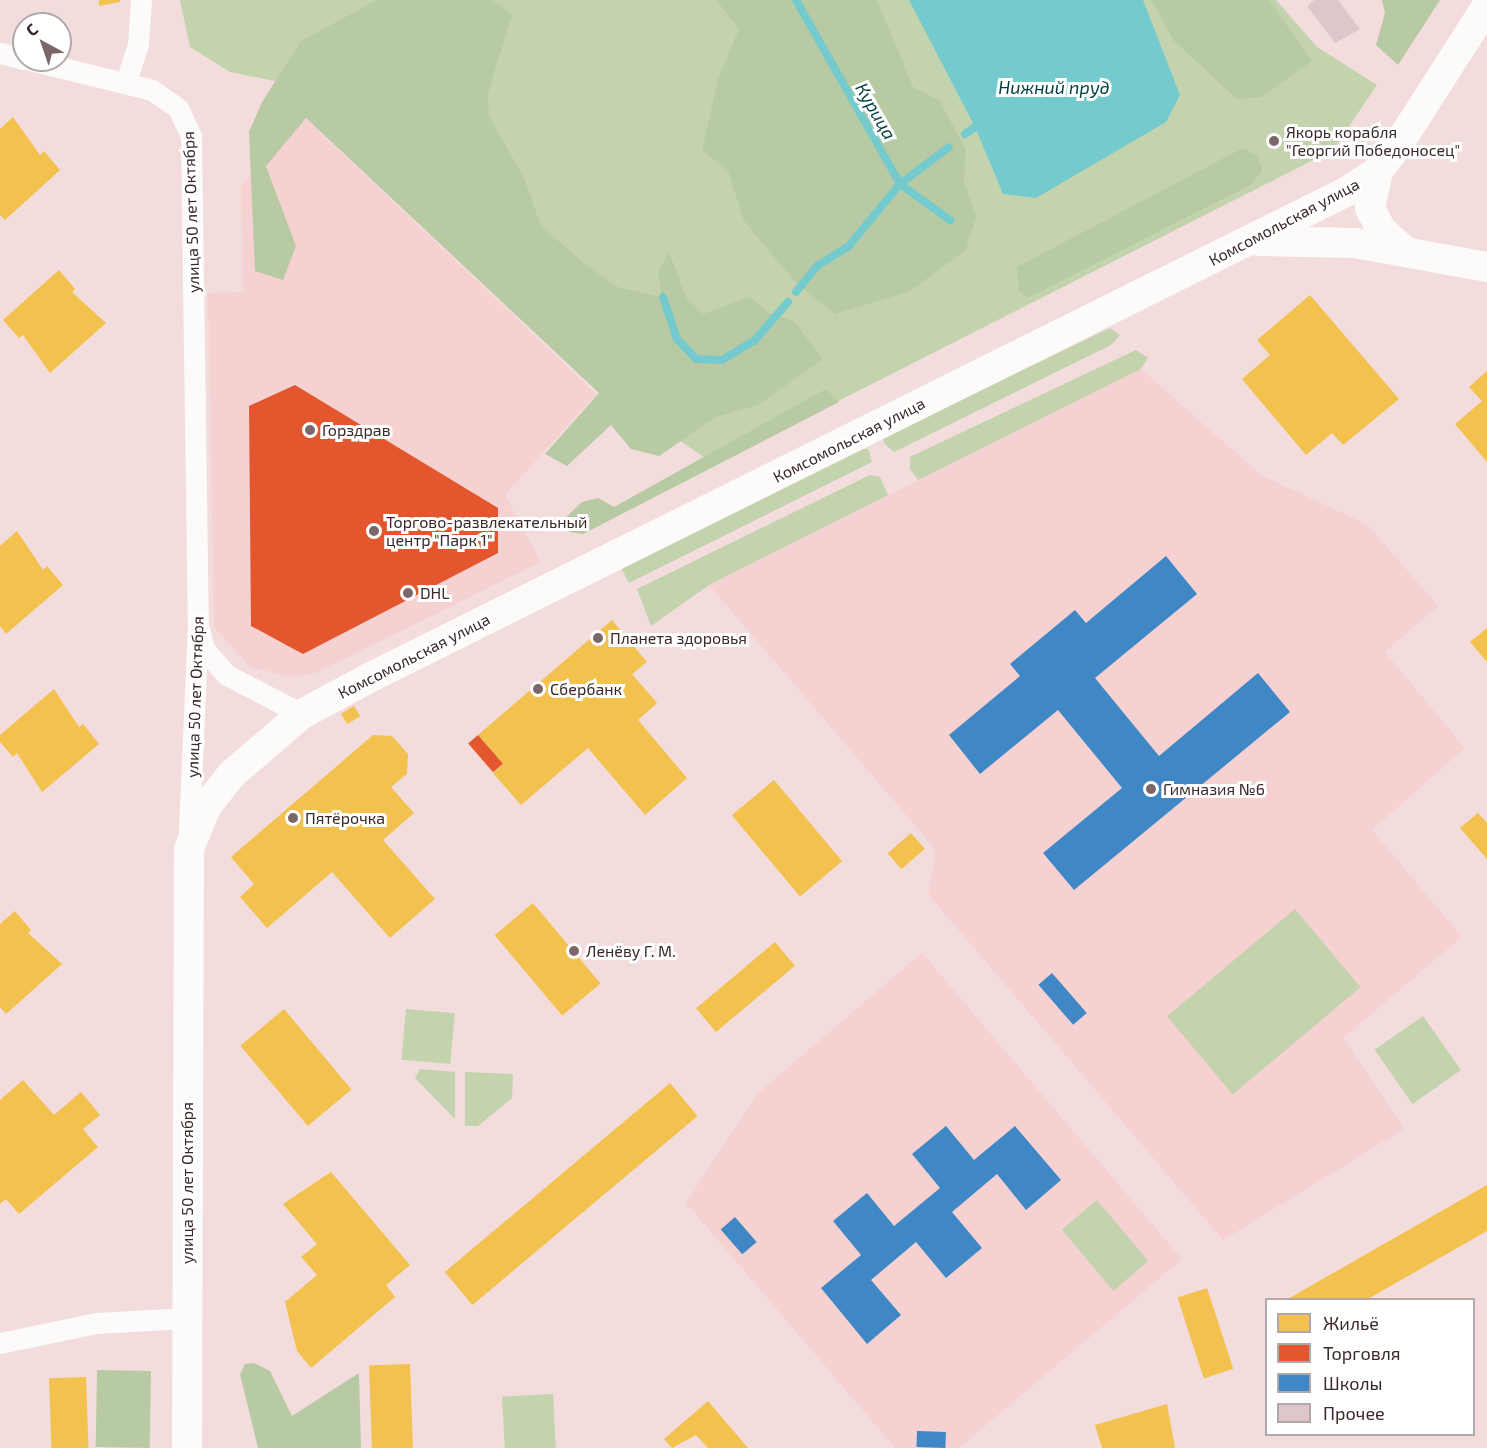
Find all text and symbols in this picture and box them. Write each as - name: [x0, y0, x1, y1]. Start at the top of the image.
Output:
- north arrow: [12, 12, 72, 72]
- text: С: [22, 19, 41, 40]
- water label: Нижний пруд: [998, 76, 1110, 98]
- water label: Курица: [851, 79, 901, 143]
- place label: Якорь корабля "Георгий Победоносец": [1286, 122, 1460, 160]
- street label: улица 50 лет Октября: [179, 131, 203, 293]
- marker: Якорь корабля "Георгий Победоносец": [1267, 134, 1281, 148]
- street label: Комсомольская улица: [1205, 174, 1363, 270]
- street label: Комсомольская улица: [770, 393, 928, 487]
- place label: Горздрав: [322, 420, 391, 440]
- marker: Горздрав: [303, 423, 317, 437]
- place label: Торгово-развлекательный центр "Парк 1": [386, 512, 587, 550]
- marker: Торгово-развлекательный центр "Парк 1": [367, 524, 381, 538]
- place label: DHL: [420, 583, 450, 603]
- marker: DHL: [401, 586, 415, 600]
- street label: Комсомольская улица: [335, 609, 493, 703]
- street label: улица 50 лет Октября: [183, 616, 207, 778]
- place label: Планета здоровья: [610, 628, 747, 648]
- marker: Планета здоровья: [591, 631, 605, 645]
- place label: Сбербанк: [550, 679, 622, 699]
- marker: Сбербанк: [531, 682, 545, 696]
- place label: Гимназия №6: [1163, 779, 1265, 799]
- marker: Гимназия №6: [1144, 782, 1158, 796]
- place label: Пятёрочка: [305, 808, 385, 828]
- marker: Пятёрочка: [286, 811, 300, 825]
- place label: Ленёву Г. М.: [586, 941, 676, 961]
- marker: Ленёву Г. М.: [567, 944, 581, 958]
- street label: улица 50 лет Октября: [177, 1102, 197, 1264]
- legend: [1265, 1298, 1475, 1436]
- text: Жильё: [1323, 1312, 1379, 1334]
- text: Торговля: [1323, 1342, 1401, 1364]
- text: Школы: [1323, 1372, 1383, 1394]
- text: Прочее: [1323, 1402, 1385, 1424]

